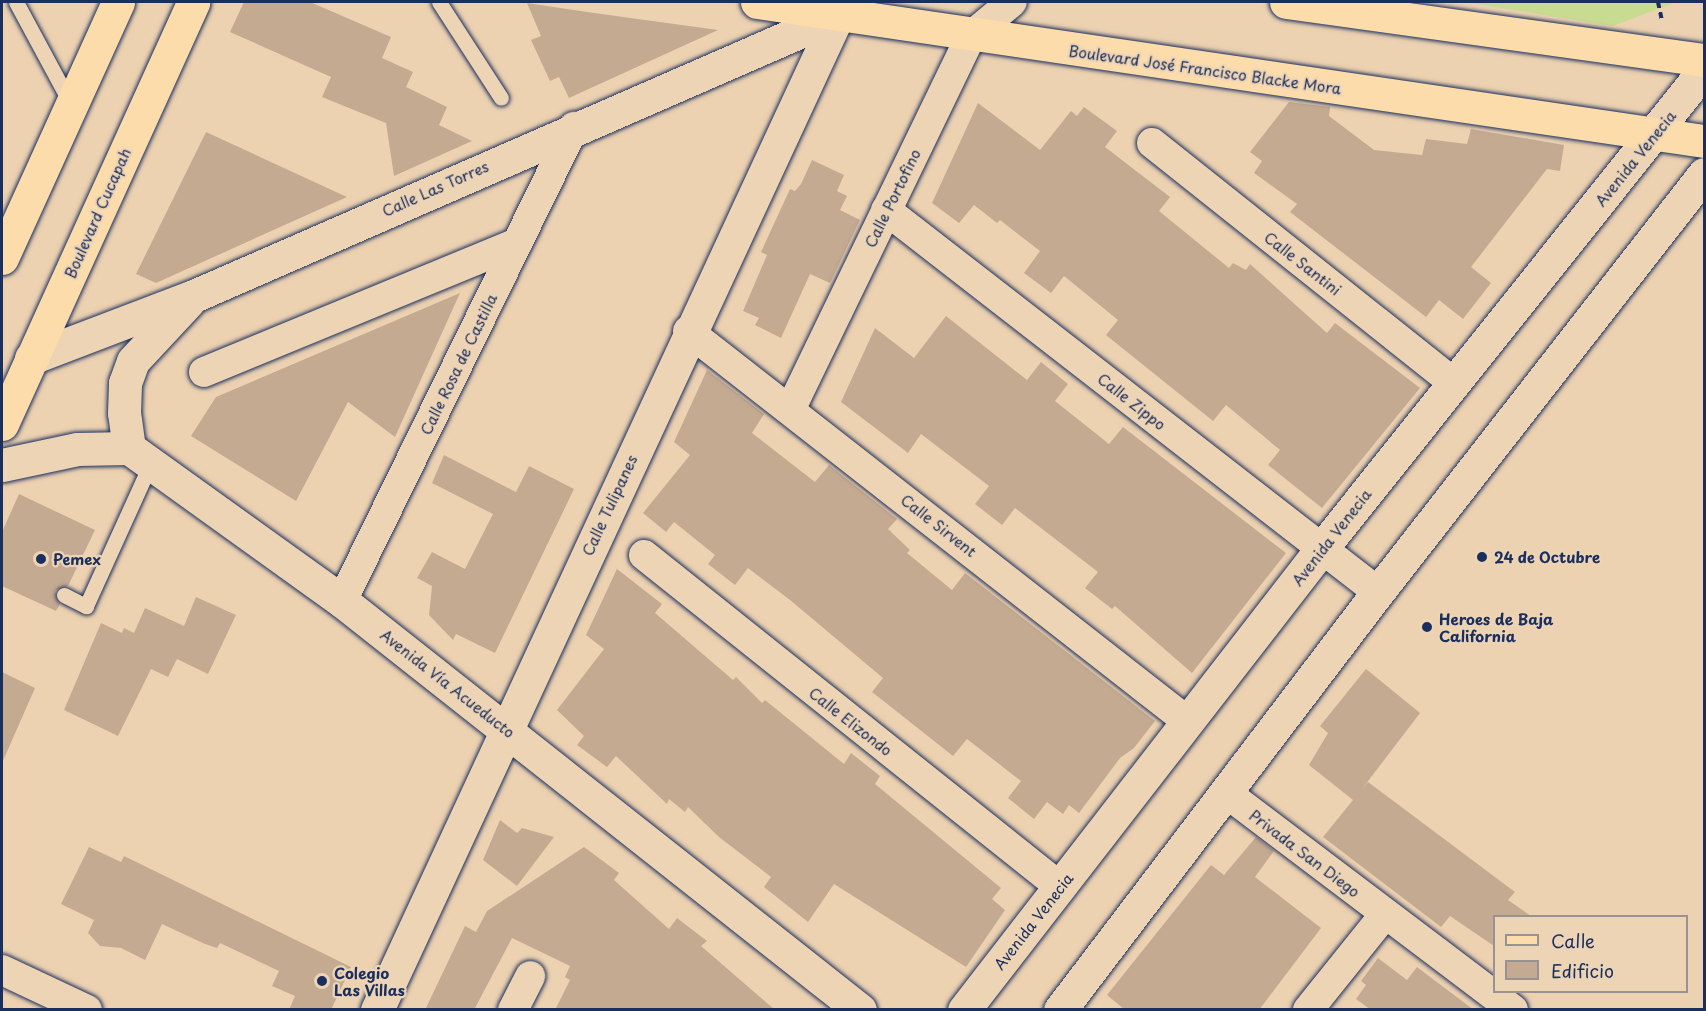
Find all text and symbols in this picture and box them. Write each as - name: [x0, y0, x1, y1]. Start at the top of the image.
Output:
- street label: Boulevard José Francisco Blacke Mora: [1067, 41, 1343, 97]
- street label: Avenida Venecia: [1591, 107, 1679, 209]
- street label: Boulevard Cucapah: [60, 145, 134, 281]
- street label: Calle Portofino: [860, 146, 924, 250]
- street label: Calle Las Torres: [378, 156, 492, 220]
- street label: Calle Santini: [1261, 227, 1345, 299]
- street label: Calle Rosa de Castilla: [415, 289, 501, 439]
- street label: Calle Zippo: [1094, 369, 1170, 433]
- street label: Calle Tulipanes: [578, 451, 640, 559]
- street label: Avenida Venecia: [1288, 485, 1374, 589]
- street label: Calle Sirvent: [897, 490, 981, 560]
- place label: 24 de Octubre: [1494, 548, 1602, 566]
- place label: Pemex: [53, 550, 101, 568]
- marker: 24 de Octubre: [1475, 550, 1489, 564]
- marker: Pemex: [34, 552, 48, 566]
- place label: Heroes de Baja California: [1439, 609, 1554, 644]
- marker: Heroes de Baja California: [1420, 620, 1434, 634]
- street label: Avenida Vía Acueducto: [377, 625, 519, 741]
- street label: Calle Elizondo: [806, 683, 896, 759]
- street label: Privada San Diego: [1247, 806, 1363, 900]
- street label: Avenida Venecia: [990, 869, 1076, 973]
- legend: [1493, 915, 1688, 993]
- text: Calle: [1551, 927, 1595, 954]
- text: Edificio: [1551, 957, 1614, 984]
- place label: Colegio Las Villas: [334, 963, 405, 998]
- marker: Colegio Las Villas: [315, 974, 329, 988]

